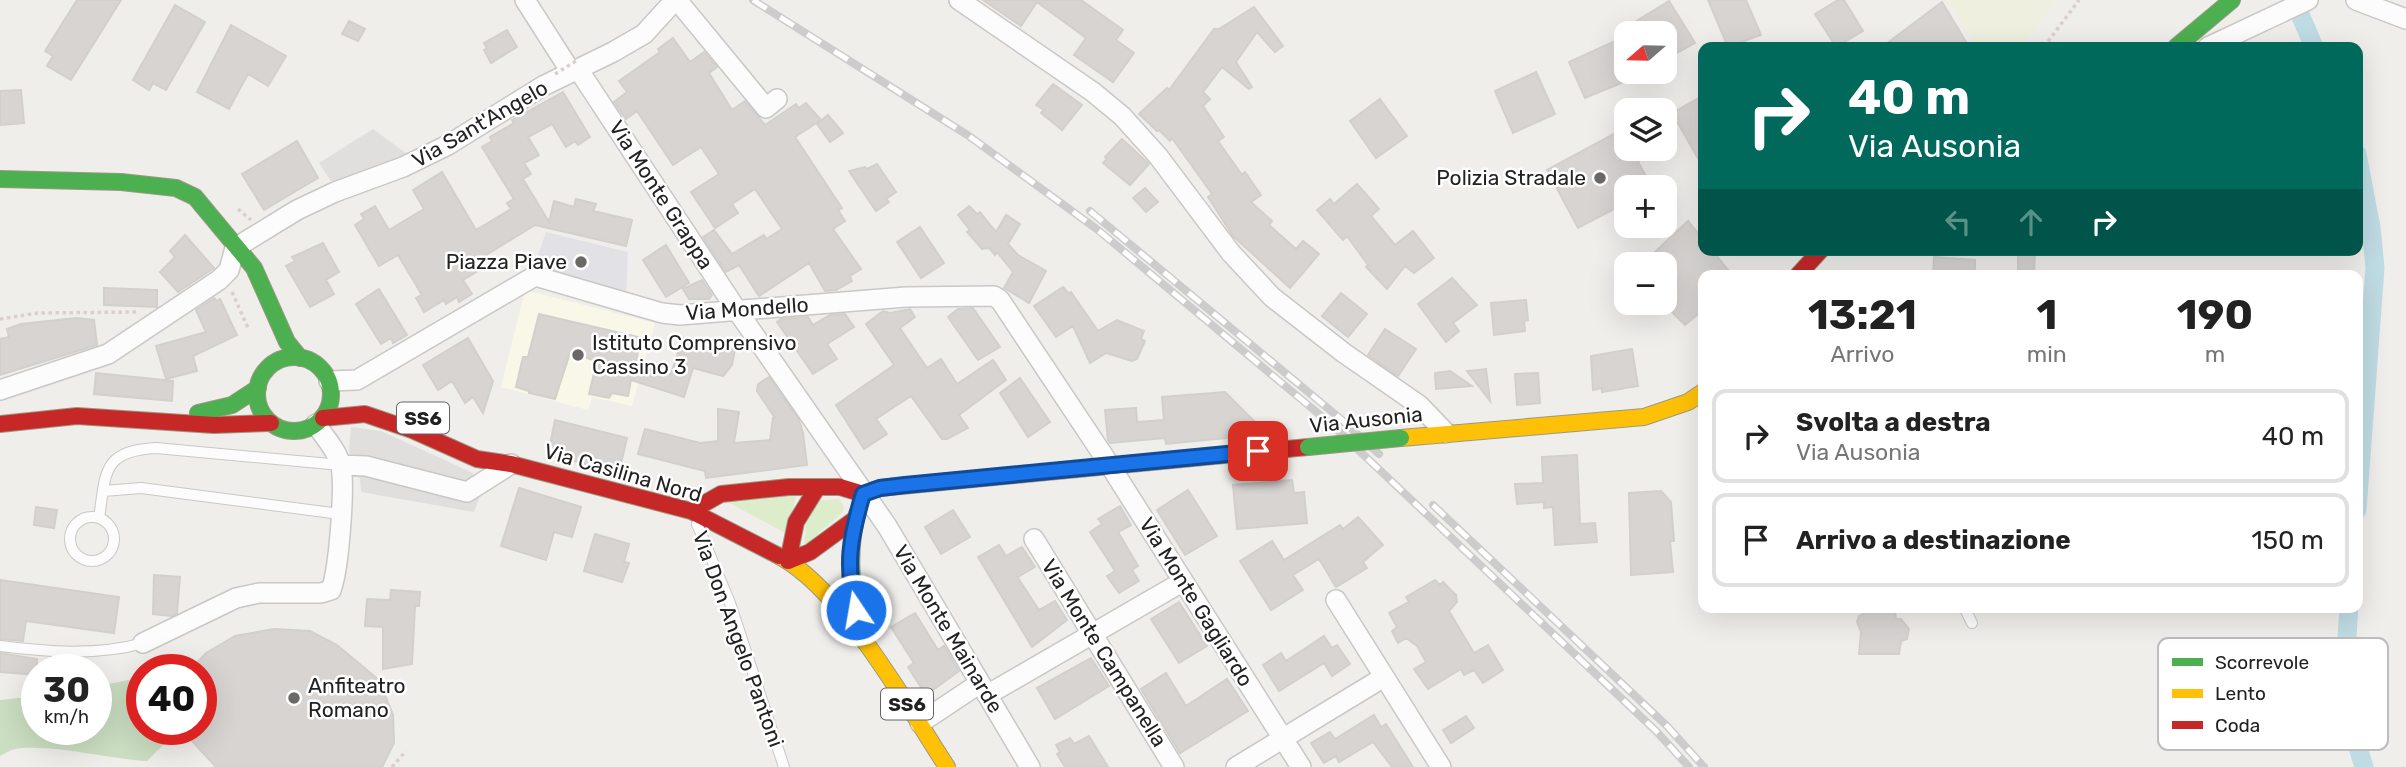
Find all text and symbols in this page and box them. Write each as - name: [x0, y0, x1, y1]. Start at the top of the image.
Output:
- north arrow: [1614, 21, 1676, 84]
- map controls: [1614, 21, 1677, 315]
- text: 40 m: [1848, 68, 1970, 126]
- icon: right: [1733, 70, 1824, 161]
- street label: Via Sant'Angelo: [408, 75, 552, 172]
- button: layers: [1614, 98, 1677, 161]
- street label: Via Monte Grappa: [604, 116, 719, 274]
- text: Via Ausonia: [1848, 127, 2021, 165]
- place label: Polizia Stradale: [1436, 165, 1586, 190]
- marker: Polizia Stradale: [1592, 170, 1608, 186]
- button: +: [1614, 175, 1677, 238]
- icon: left: [1939, 203, 1977, 241]
- icon: ahead: [2012, 203, 2050, 241]
- icon: right: [2085, 203, 2123, 241]
- place label: Piazza Piave: [446, 249, 567, 274]
- button: −: [1614, 252, 1677, 315]
- marker: Piazza Piave: [573, 254, 589, 270]
- text: 13:21: [1808, 290, 1917, 340]
- text: 1: [2036, 290, 2057, 340]
- text: 190: [2177, 290, 2253, 340]
- street label: Via Mondello: [685, 292, 809, 325]
- place label: Istituto Comprensivo Cassino 3: [592, 330, 797, 379]
- text: Arrivo: [1830, 340, 1894, 368]
- text: min: [2027, 340, 2067, 368]
- text: m: [2205, 340, 2225, 368]
- marker: Istituto Comprensivo Cassino 3: [570, 347, 586, 363]
- street label: Via Ausonia: [1308, 401, 1424, 438]
- road number: SS6: [397, 402, 449, 434]
- text: Svolta a destra: [1796, 407, 1991, 438]
- icon: right: [1737, 417, 1775, 455]
- pin: [1228, 421, 1288, 481]
- text: 40 m: [2262, 421, 2324, 452]
- icon: arrive: [1239, 432, 1277, 470]
- street label: Via Casilina Nord: [541, 438, 705, 507]
- text: Via Ausonia: [1796, 438, 1921, 466]
- street label: Via Monte Gagliardo: [1134, 513, 1259, 691]
- icon: arrive: [1737, 521, 1775, 559]
- text: Arrivo a destinazione: [1796, 525, 2071, 556]
- text: 150 m: [2251, 525, 2324, 556]
- street label: Via Don Angelo Pantoni: [688, 527, 789, 750]
- street label: Via Monte Mainarde: [888, 540, 1008, 717]
- street label: Via Monte Campanella: [1036, 554, 1172, 751]
- position arrow: [819, 573, 893, 647]
- legend: [2158, 638, 2388, 750]
- text: Scorrevole: [2215, 651, 2309, 674]
- speed limit sign: 40: [126, 654, 217, 745]
- text: 30: [43, 669, 90, 711]
- place label: Anfiteatro Romano: [308, 673, 406, 722]
- text: Lento: [2215, 682, 2266, 705]
- road number: SS6: [881, 688, 933, 720]
- marker: Anfiteatro Romano: [286, 690, 302, 706]
- text: km/h: [44, 706, 89, 728]
- text: Coda: [2215, 714, 2260, 737]

